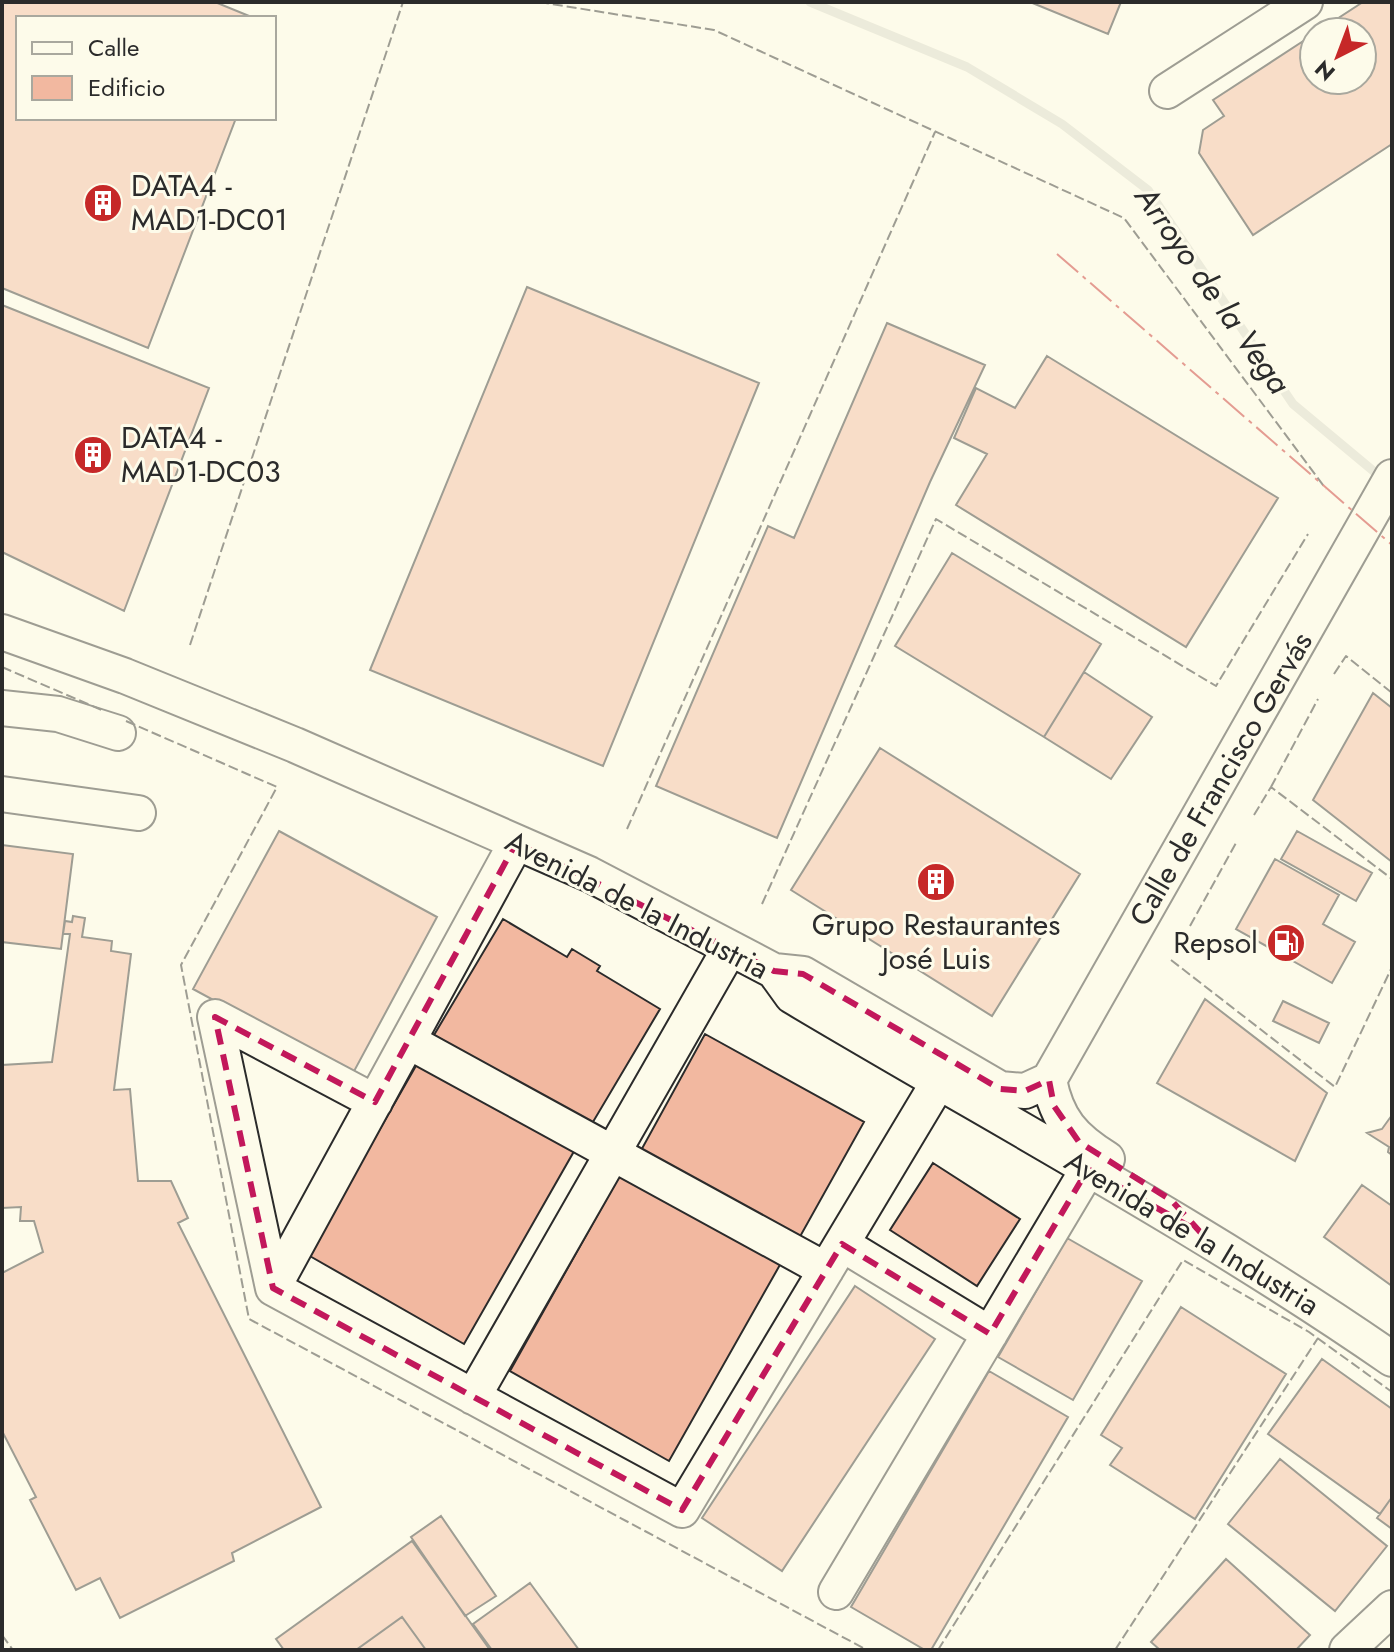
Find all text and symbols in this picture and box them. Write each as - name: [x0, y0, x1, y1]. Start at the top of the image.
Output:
- legend: [16, 16, 276, 120]
- north arrow: [1298, 16, 1378, 96]
- text: Calle: [88, 30, 139, 65]
- text: N: [1307, 53, 1342, 89]
- text: Edificio: [88, 70, 165, 105]
- place label: DATA4 - MAD1-DC01: [131, 164, 288, 241]
- water label: Arroyo de la Vega: [1123, 176, 1302, 404]
- building icon: DATA4 - MAD1-DC01: [82, 182, 124, 224]
- place label: DATA4 - MAD1-DC03: [121, 416, 281, 493]
- building icon: DATA4 - MAD1-DC03: [72, 434, 114, 476]
- street label: Calle de Francisco Gervás: [1119, 624, 1323, 934]
- street label: Avenida de la Industria: [498, 820, 776, 990]
- building icon: Grupo Restaurantes José Luis: [915, 861, 957, 903]
- place label: Grupo Restaurantes José Luis: [812, 903, 1060, 980]
- place label: Repsol: [1173, 921, 1258, 964]
- fuel station icon: Repsol: [1265, 922, 1307, 964]
- street label: Avenida de la Industria: [1057, 1139, 1328, 1326]

